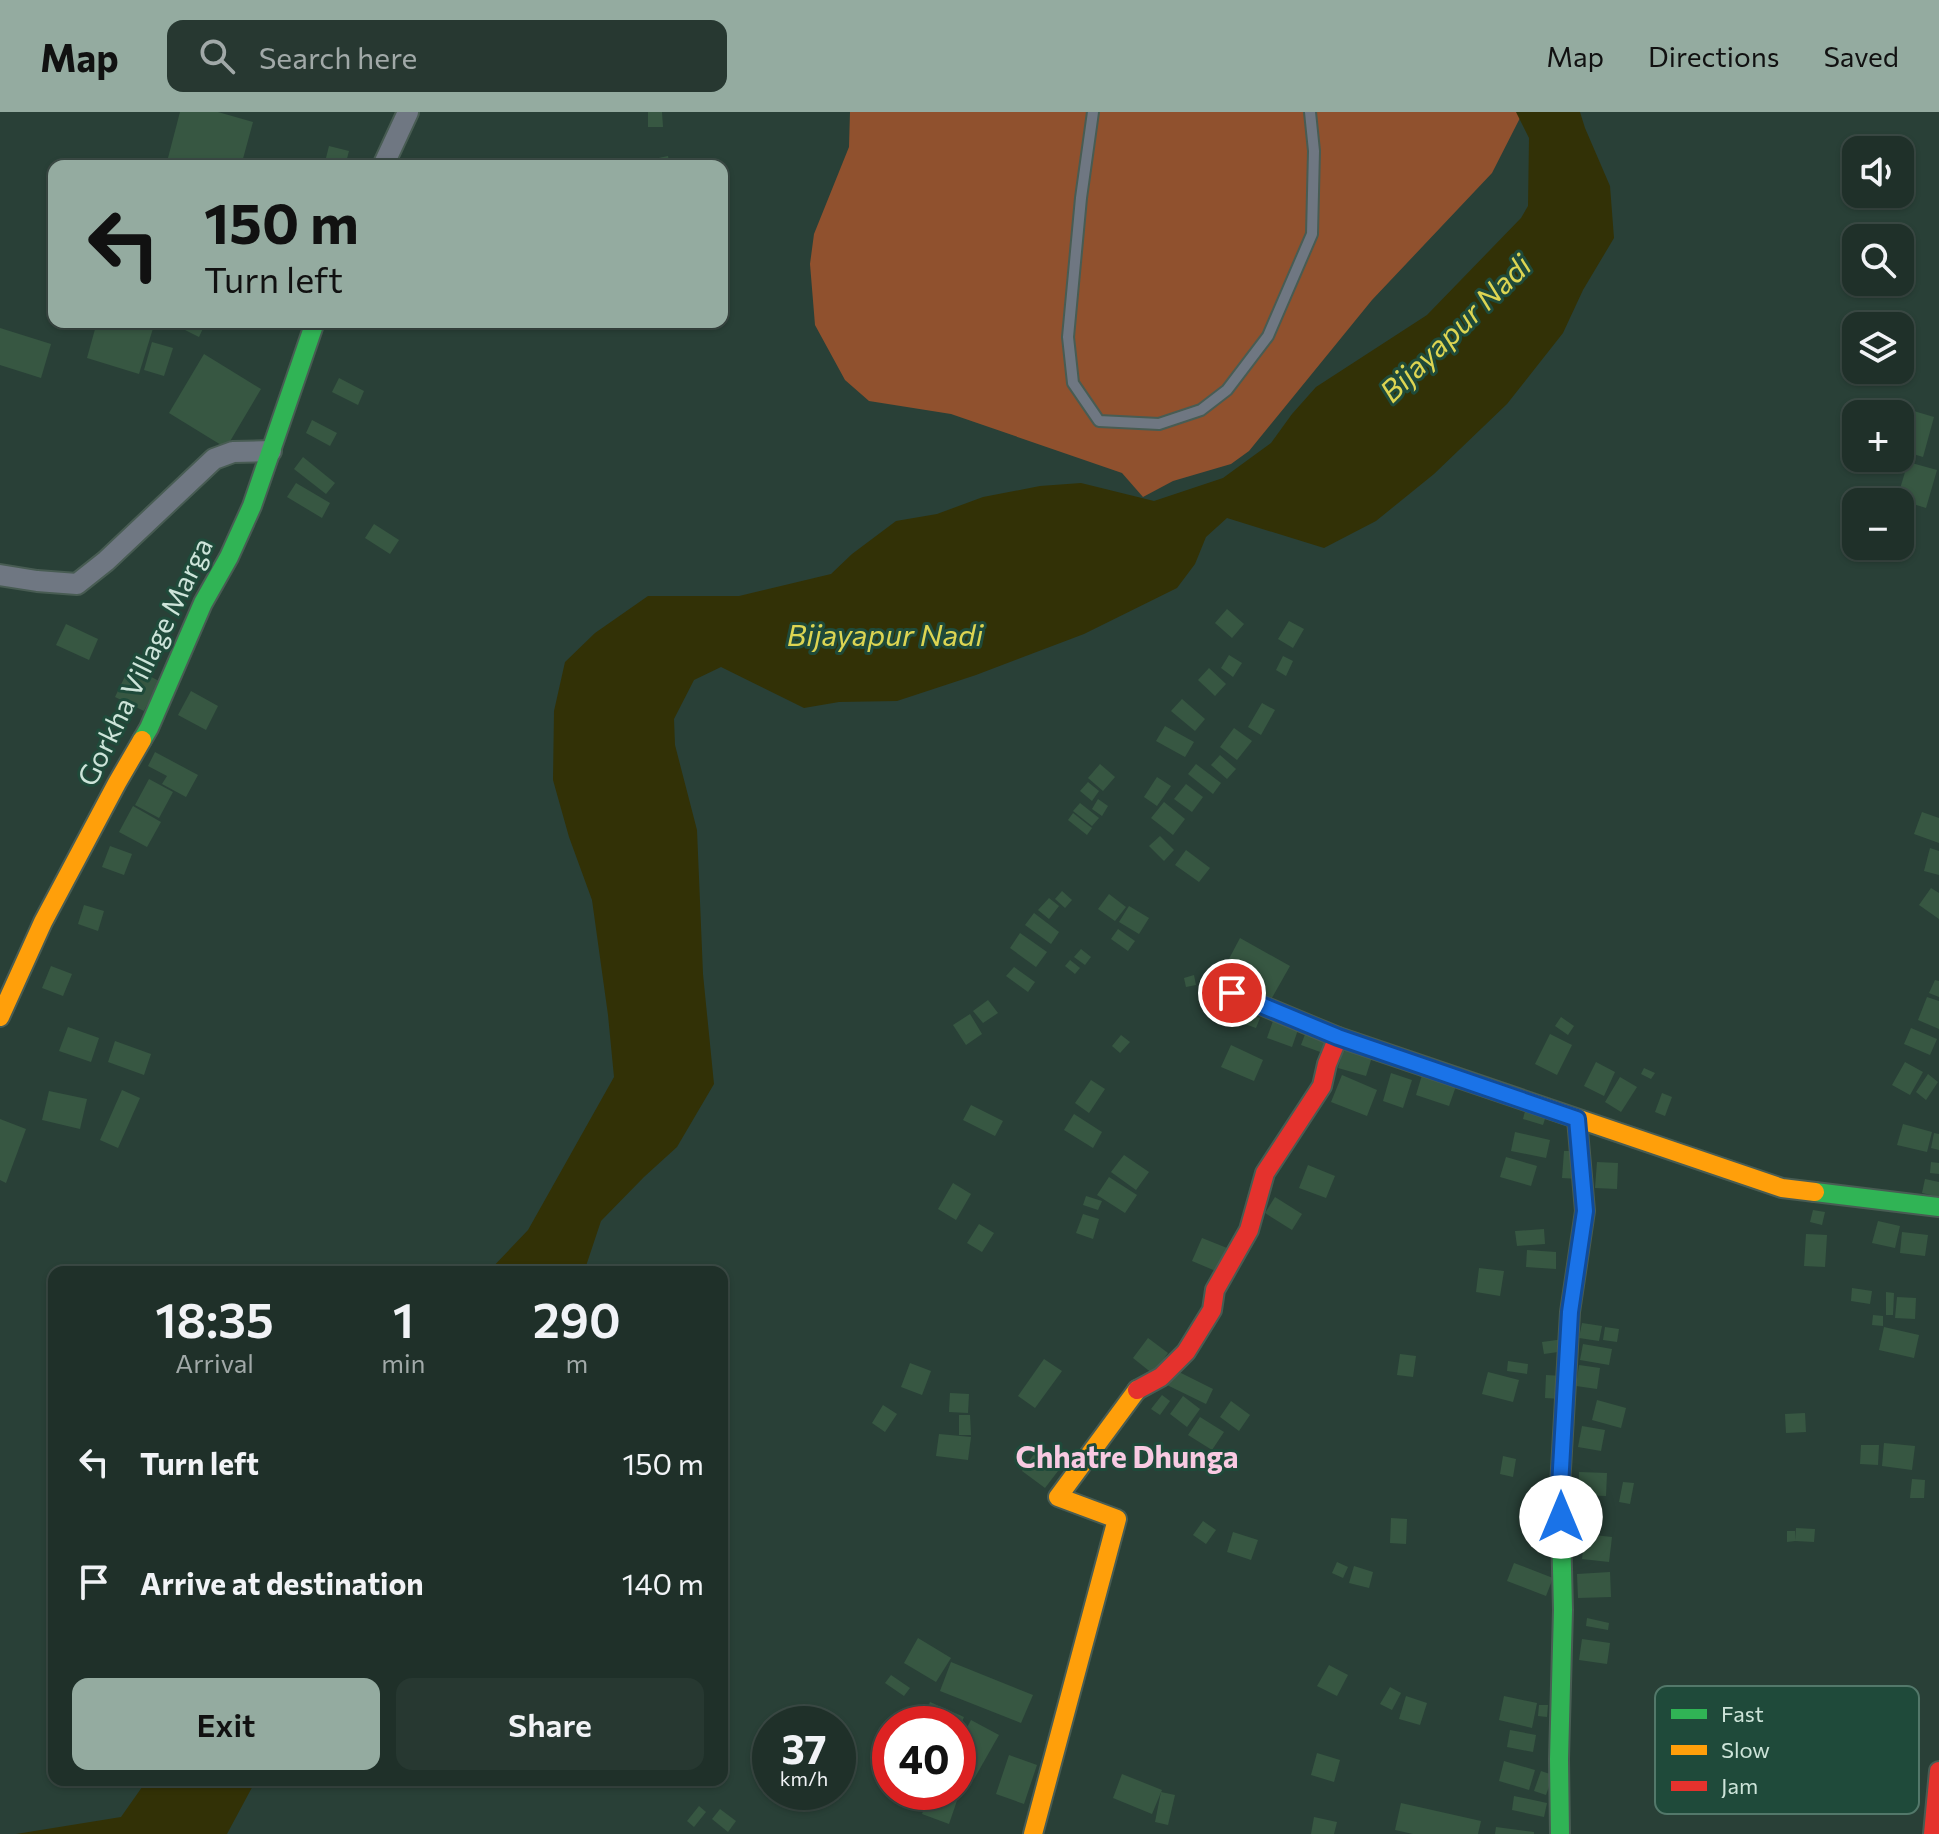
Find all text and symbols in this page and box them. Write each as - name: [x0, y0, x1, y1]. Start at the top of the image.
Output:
- search box: [167, 20, 727, 92]
- text: Map: [40, 33, 119, 80]
- icon: search: [195, 34, 239, 78]
- text: Search here: [259, 38, 417, 75]
- text: Map: [1546, 39, 1604, 73]
- text: Directions: [1648, 39, 1779, 73]
- text: Saved: [1823, 39, 1899, 73]
- map controls: [1842, 136, 1914, 560]
- button: sound: [1842, 136, 1914, 208]
- text: 150 m: [204, 187, 359, 256]
- icon: left: [72, 192, 176, 296]
- button: search: [1842, 224, 1914, 296]
- water label: Bijayapur Nadi: [1371, 245, 1539, 409]
- text: Turn left: [204, 256, 343, 300]
- button: layers: [1842, 312, 1914, 384]
- button: +: [1842, 400, 1914, 472]
- button: −: [1842, 488, 1914, 560]
- street label: Gorkha Village Marga: [69, 532, 219, 791]
- water label: Bijayapur Nadi: [787, 615, 984, 652]
- pin: [1198, 959, 1266, 1027]
- icon: arrive: [1210, 971, 1254, 1015]
- text: 18:35: [155, 1289, 274, 1348]
- text: 1: [393, 1289, 414, 1348]
- text: 290: [533, 1289, 621, 1348]
- text: Arrival: [175, 1347, 254, 1378]
- text: min: [381, 1347, 425, 1378]
- text: m: [565, 1347, 588, 1378]
- district label: Chhatre Dhunga: [1015, 1437, 1239, 1474]
- icon: left: [72, 1440, 116, 1484]
- text: Turn left: [140, 1444, 259, 1481]
- text: 150 m: [622, 1444, 704, 1481]
- position arrow: [1519, 1475, 1603, 1559]
- icon: arrive: [72, 1560, 116, 1604]
- text: Arrive at destination: [140, 1564, 424, 1601]
- text: 140 m: [622, 1564, 704, 1601]
- button: Exit: [72, 1678, 380, 1770]
- button: Share: [396, 1678, 704, 1770]
- legend: [1655, 1686, 1919, 1814]
- text: Fast: [1721, 1700, 1764, 1727]
- speed limit sign: 40: [872, 1706, 976, 1810]
- text: 37: [782, 1723, 826, 1772]
- text: Slow: [1721, 1736, 1770, 1763]
- text: km/h: [780, 1766, 828, 1790]
- text: Jam: [1721, 1772, 1758, 1799]

